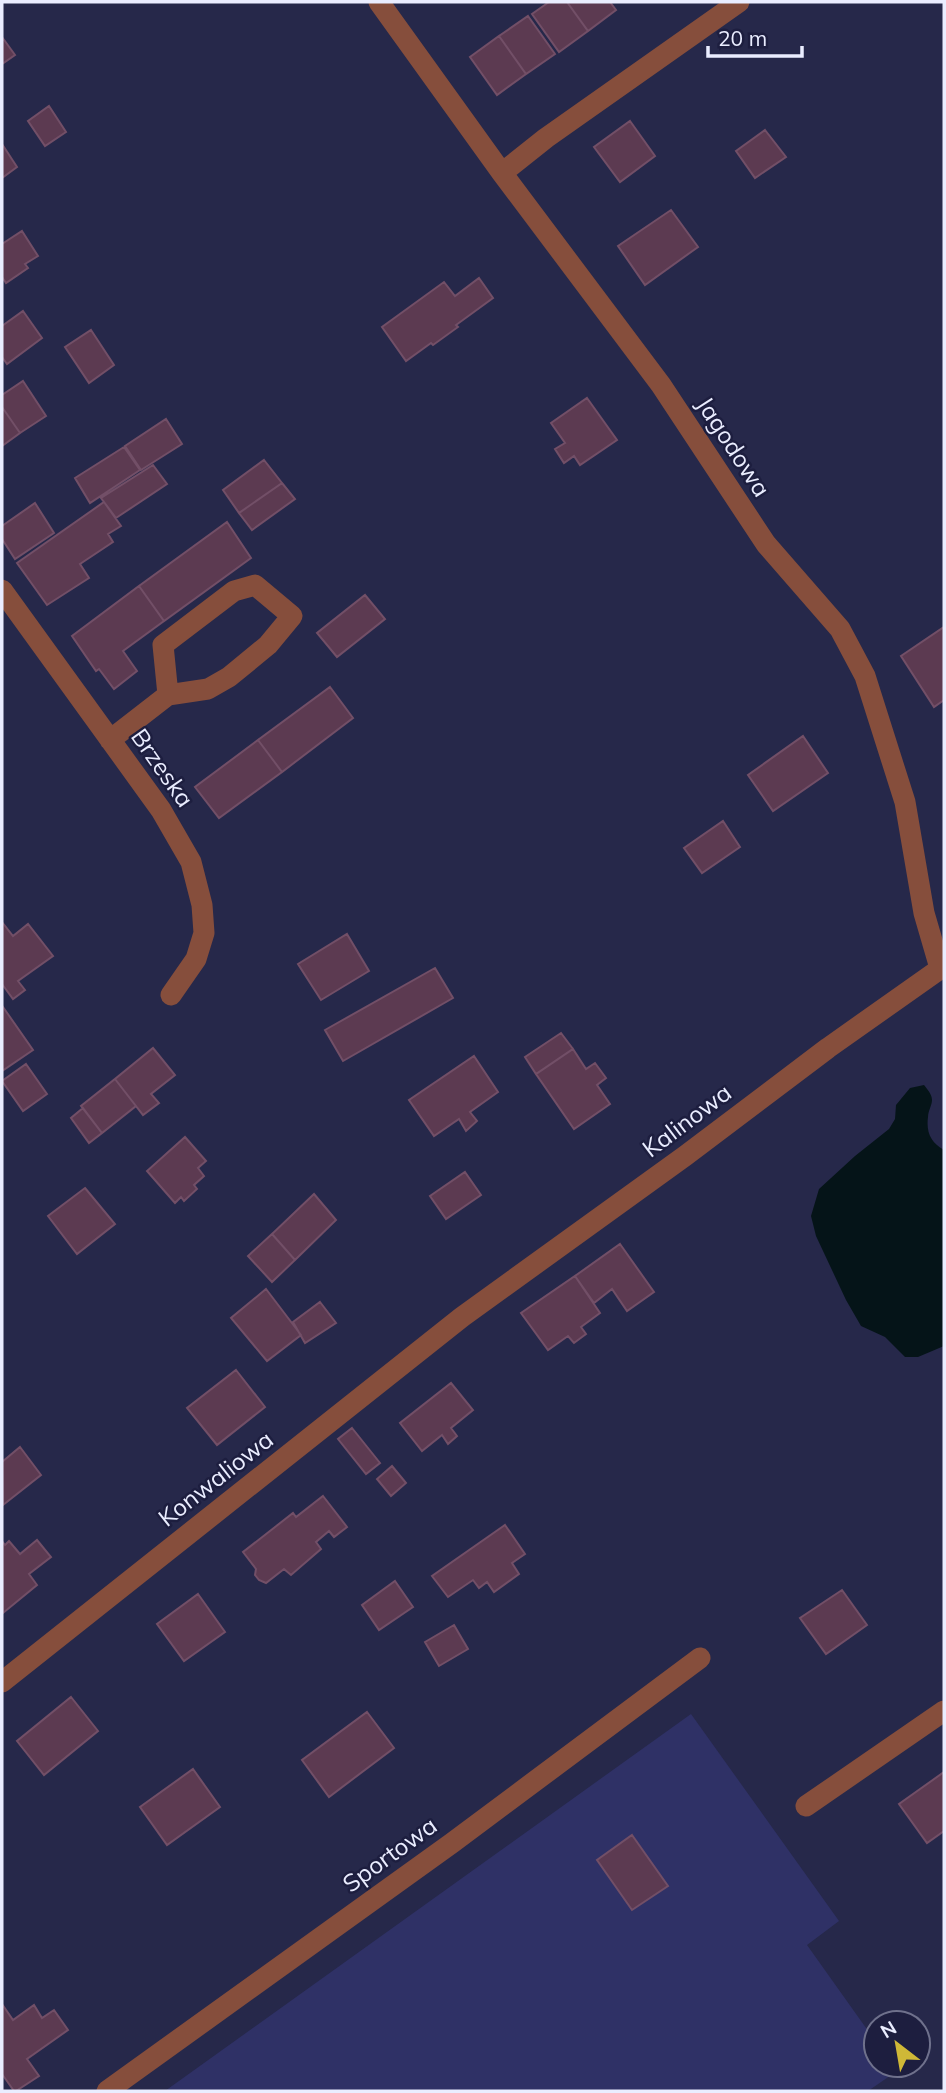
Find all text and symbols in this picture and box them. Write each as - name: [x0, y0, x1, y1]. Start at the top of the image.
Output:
- scale bar: [708, 14, 802, 58]
- text: 20 m: [718, 25, 767, 51]
- street label: Jagodowa: [690, 391, 777, 502]
- street label: Brzeska: [125, 722, 201, 812]
- street label: Kalinowa: [636, 1077, 737, 1163]
- street label: Konwaliowa: [152, 1424, 279, 1532]
- street label: Sportowa: [336, 1810, 442, 1898]
- north arrow: [862, 2009, 932, 2079]
- text: N: [876, 2015, 901, 2043]

